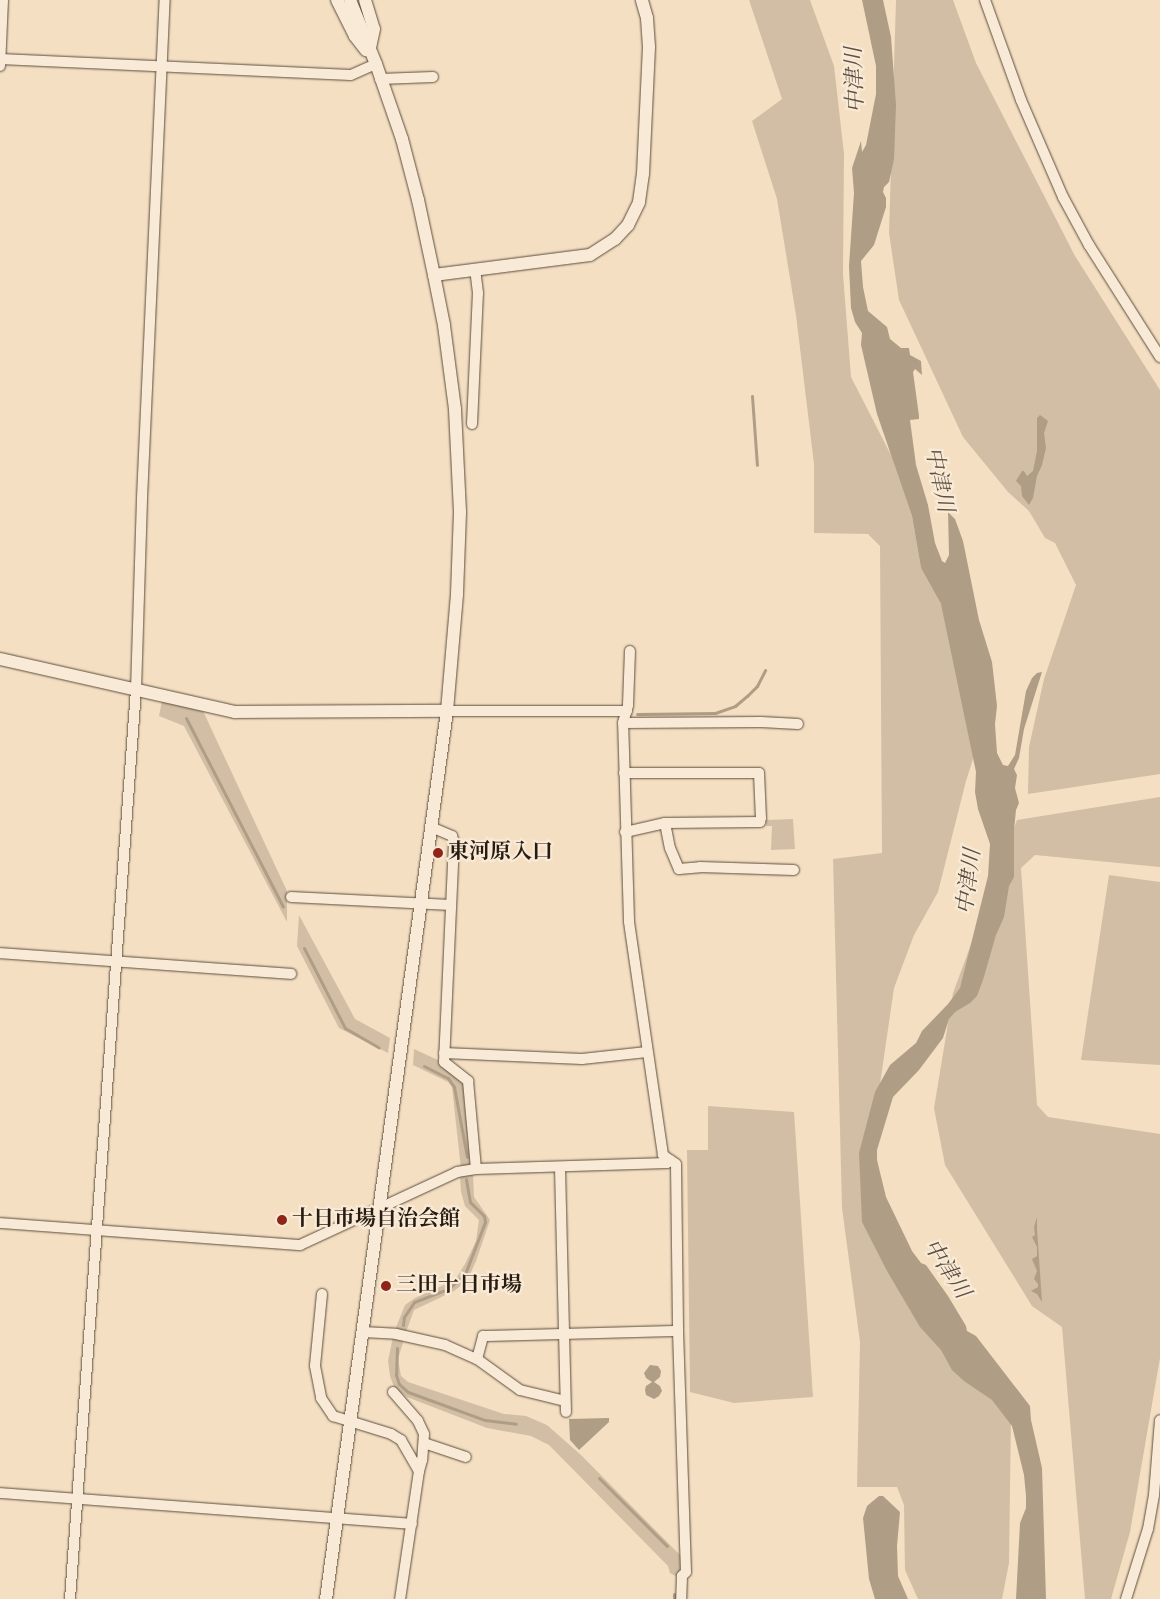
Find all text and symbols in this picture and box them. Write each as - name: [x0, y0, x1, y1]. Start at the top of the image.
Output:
- water label: 中津川: [843, 47, 871, 113]
- water label: 中津川: [917, 445, 957, 515]
- place label: 東河原入口: [448, 840, 553, 866]
- marker: 東河原入口: [432, 847, 444, 859]
- water label: 中津川: [954, 848, 988, 916]
- place label: 十日市場自治会館: [292, 1207, 460, 1233]
- marker: 十日市場自治会館: [276, 1214, 288, 1226]
- water label: 中津川: [916, 1235, 974, 1305]
- place label: 三田十日市場: [396, 1273, 522, 1299]
- marker: 三田十日市場: [380, 1280, 392, 1292]

